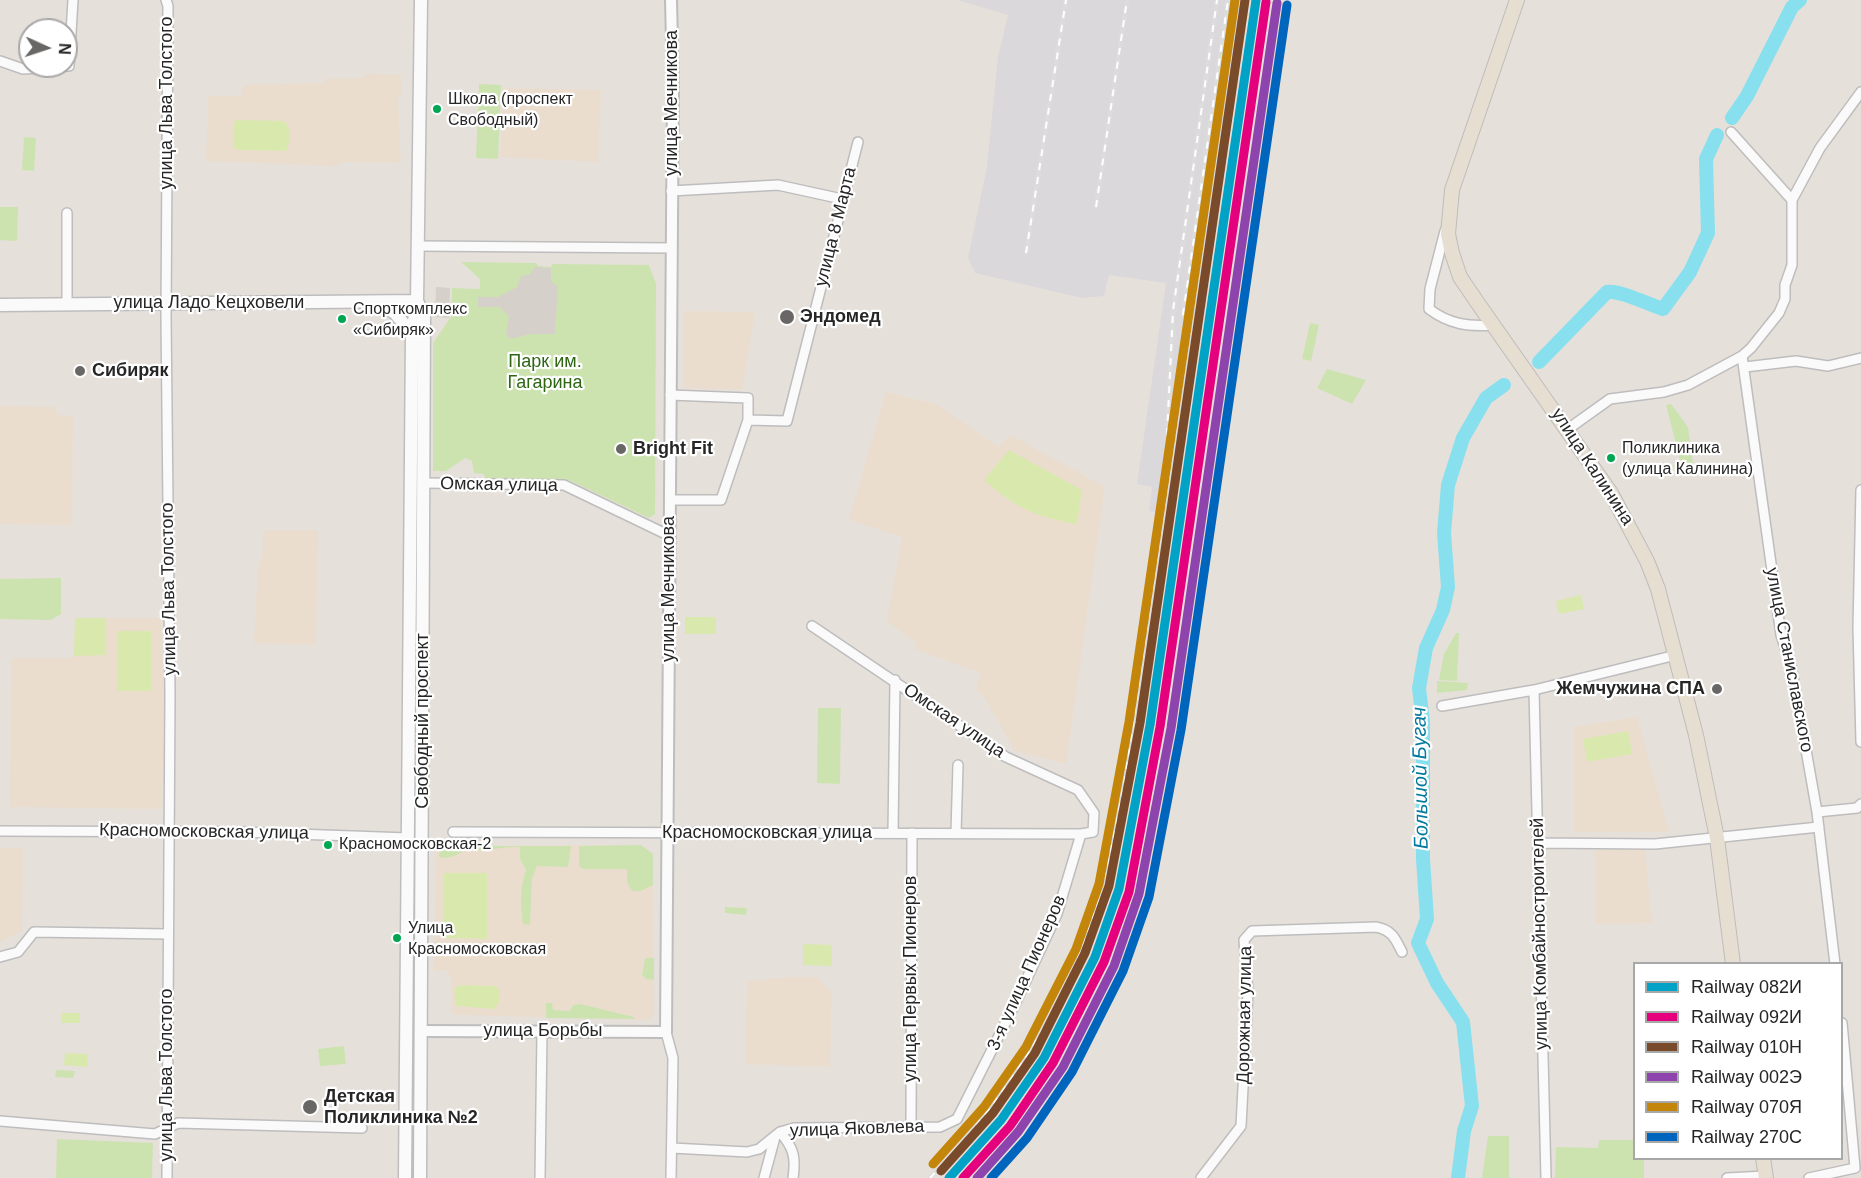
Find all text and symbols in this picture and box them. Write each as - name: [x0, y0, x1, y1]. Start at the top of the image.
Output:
- street label: улица Льва Толстого: [156, 17, 178, 189]
- north arrow: [18, 18, 78, 78]
- street label: улица Мечникова: [661, 30, 683, 176]
- text: N: [56, 43, 73, 55]
- place label: Школа (проспект Свободный): [448, 90, 573, 128]
- marker: Школа (проспект Свободный): [431, 103, 443, 115]
- street label: улица 8 Марта: [811, 165, 861, 289]
- street label: улица Ладо Кецховели: [114, 292, 304, 314]
- place label: Спорткомплекс «Сибиряк»: [353, 300, 467, 338]
- place label: Эндомед: [800, 306, 881, 328]
- marker: Эндомед: [778, 308, 796, 326]
- marker: Спорткомплекс «Сибиряк»: [336, 313, 348, 325]
- park label: Парк им. Гагарина: [508, 351, 582, 394]
- place label: Сибиряк: [92, 360, 169, 382]
- marker: Сибиряк: [73, 364, 87, 378]
- street label: улица Калинина: [1546, 404, 1638, 530]
- place label: Bright Fit: [633, 438, 713, 460]
- place label: Поликлиника (улица Калинина): [1622, 439, 1753, 477]
- marker: Bright Fit: [614, 442, 628, 456]
- marker: Поликлиника (улица Калинина): [1605, 452, 1617, 464]
- street label: Омская улица: [440, 473, 558, 497]
- street label: улица Льва Толстого: [157, 502, 181, 676]
- street label: улица Мечникова: [658, 516, 680, 662]
- street label: улица Станиславского: [1760, 566, 1818, 754]
- street label: Свободный проспект: [412, 633, 434, 809]
- place label: Жемчужина СПА: [1556, 678, 1705, 700]
- street label: Омская улица: [899, 679, 1009, 763]
- marker: Жемчужина СПА: [1710, 682, 1724, 696]
- water label: Большой Бугач: [1408, 707, 1434, 849]
- street label: улица Комбайностроителей: [1527, 818, 1553, 1050]
- street label: Красномосковская улица: [99, 819, 309, 845]
- street label: Красномосковская улица: [662, 822, 872, 844]
- place label: Красномосковская-2: [339, 835, 491, 855]
- marker: Красномосковская-2: [322, 839, 334, 851]
- street label: улица Первых Пионеров: [900, 876, 922, 1082]
- street label: 3-я улица Пионеров: [983, 892, 1071, 1054]
- place label: Улица Красномосковская: [408, 919, 546, 957]
- marker: Улица Красномосковская: [391, 932, 403, 944]
- street label: Дорожная улица: [1233, 946, 1257, 1084]
- legend: [1633, 962, 1843, 1160]
- text: Railway 082И: [1691, 977, 1802, 997]
- street label: улица Льва Толстого: [156, 989, 178, 1161]
- text: Railway 092И: [1691, 1007, 1802, 1027]
- street label: улица Борьбы: [484, 1020, 602, 1042]
- text: Railway 010Н: [1691, 1037, 1802, 1057]
- text: Railway 002Э: [1691, 1067, 1802, 1087]
- place label: Детская Поликлиника №2: [324, 1086, 478, 1128]
- text: Railway 070Я: [1691, 1097, 1802, 1117]
- marker: Детская Поликлиника №2: [301, 1098, 319, 1116]
- street label: улица Яковлева: [789, 1116, 925, 1142]
- text: Railway 270С: [1691, 1127, 1802, 1147]

